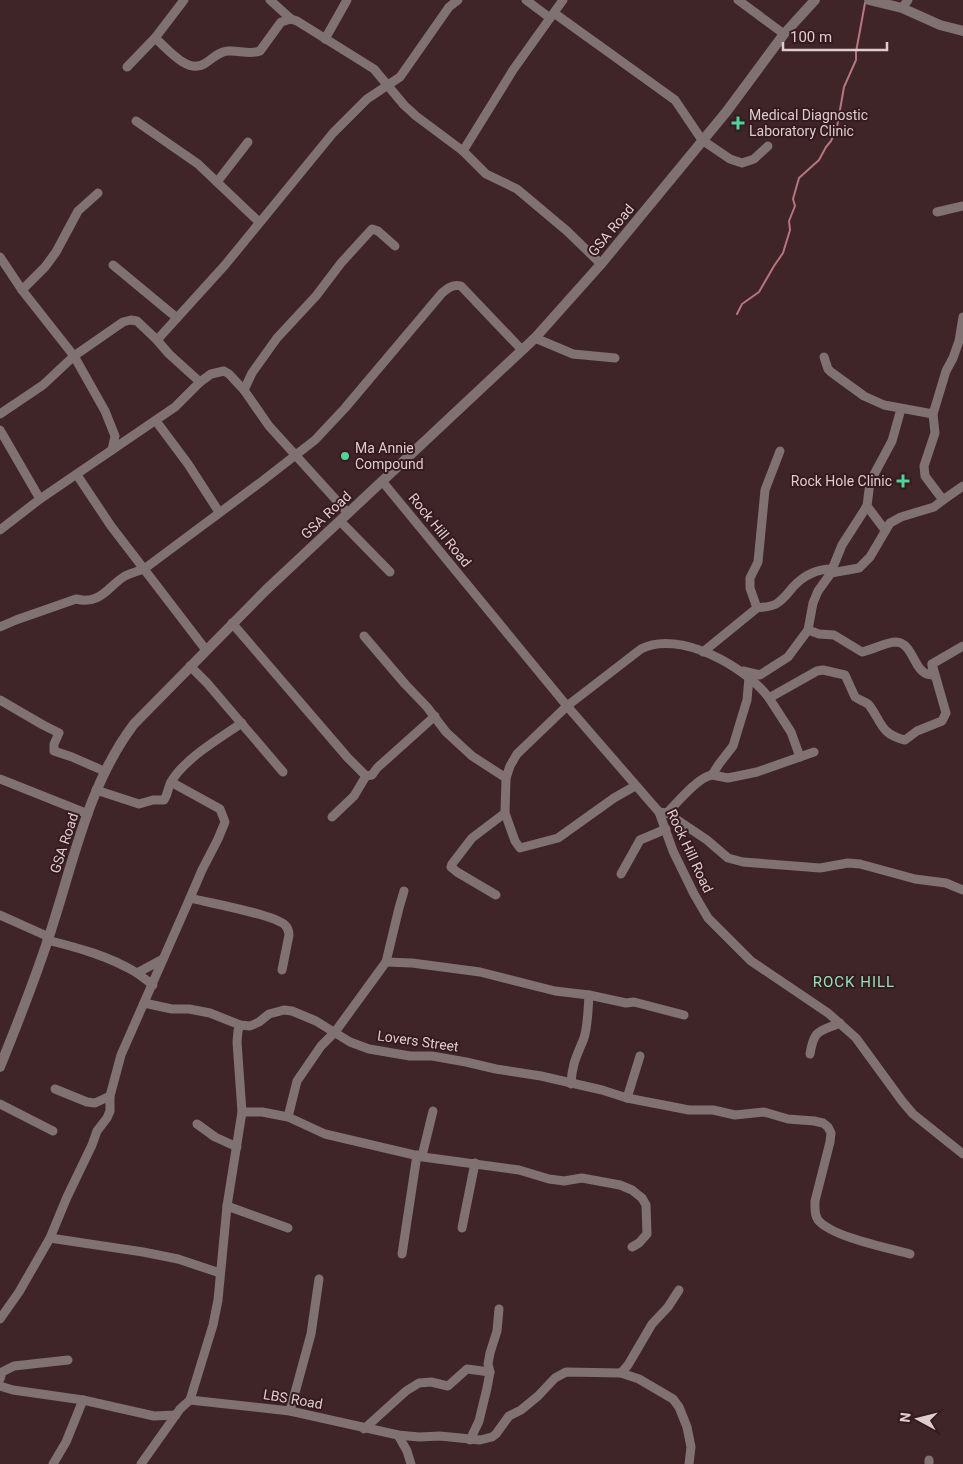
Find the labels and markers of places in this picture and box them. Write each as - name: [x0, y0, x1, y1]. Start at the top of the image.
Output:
- place label: Medical Diagnostic Laboratory Clinic: [749, 107, 868, 139]
- marker: Medical Diagnostic Laboratory Clinic: [731, 116, 745, 130]
- place label: Ma Annie Compound: [355, 440, 424, 472]
- marker: Ma Annie Compound: [339, 450, 351, 462]
- place label: Rock Hole Clinic: [791, 473, 892, 489]
- marker: Rock Hole Clinic: [896, 474, 910, 488]

